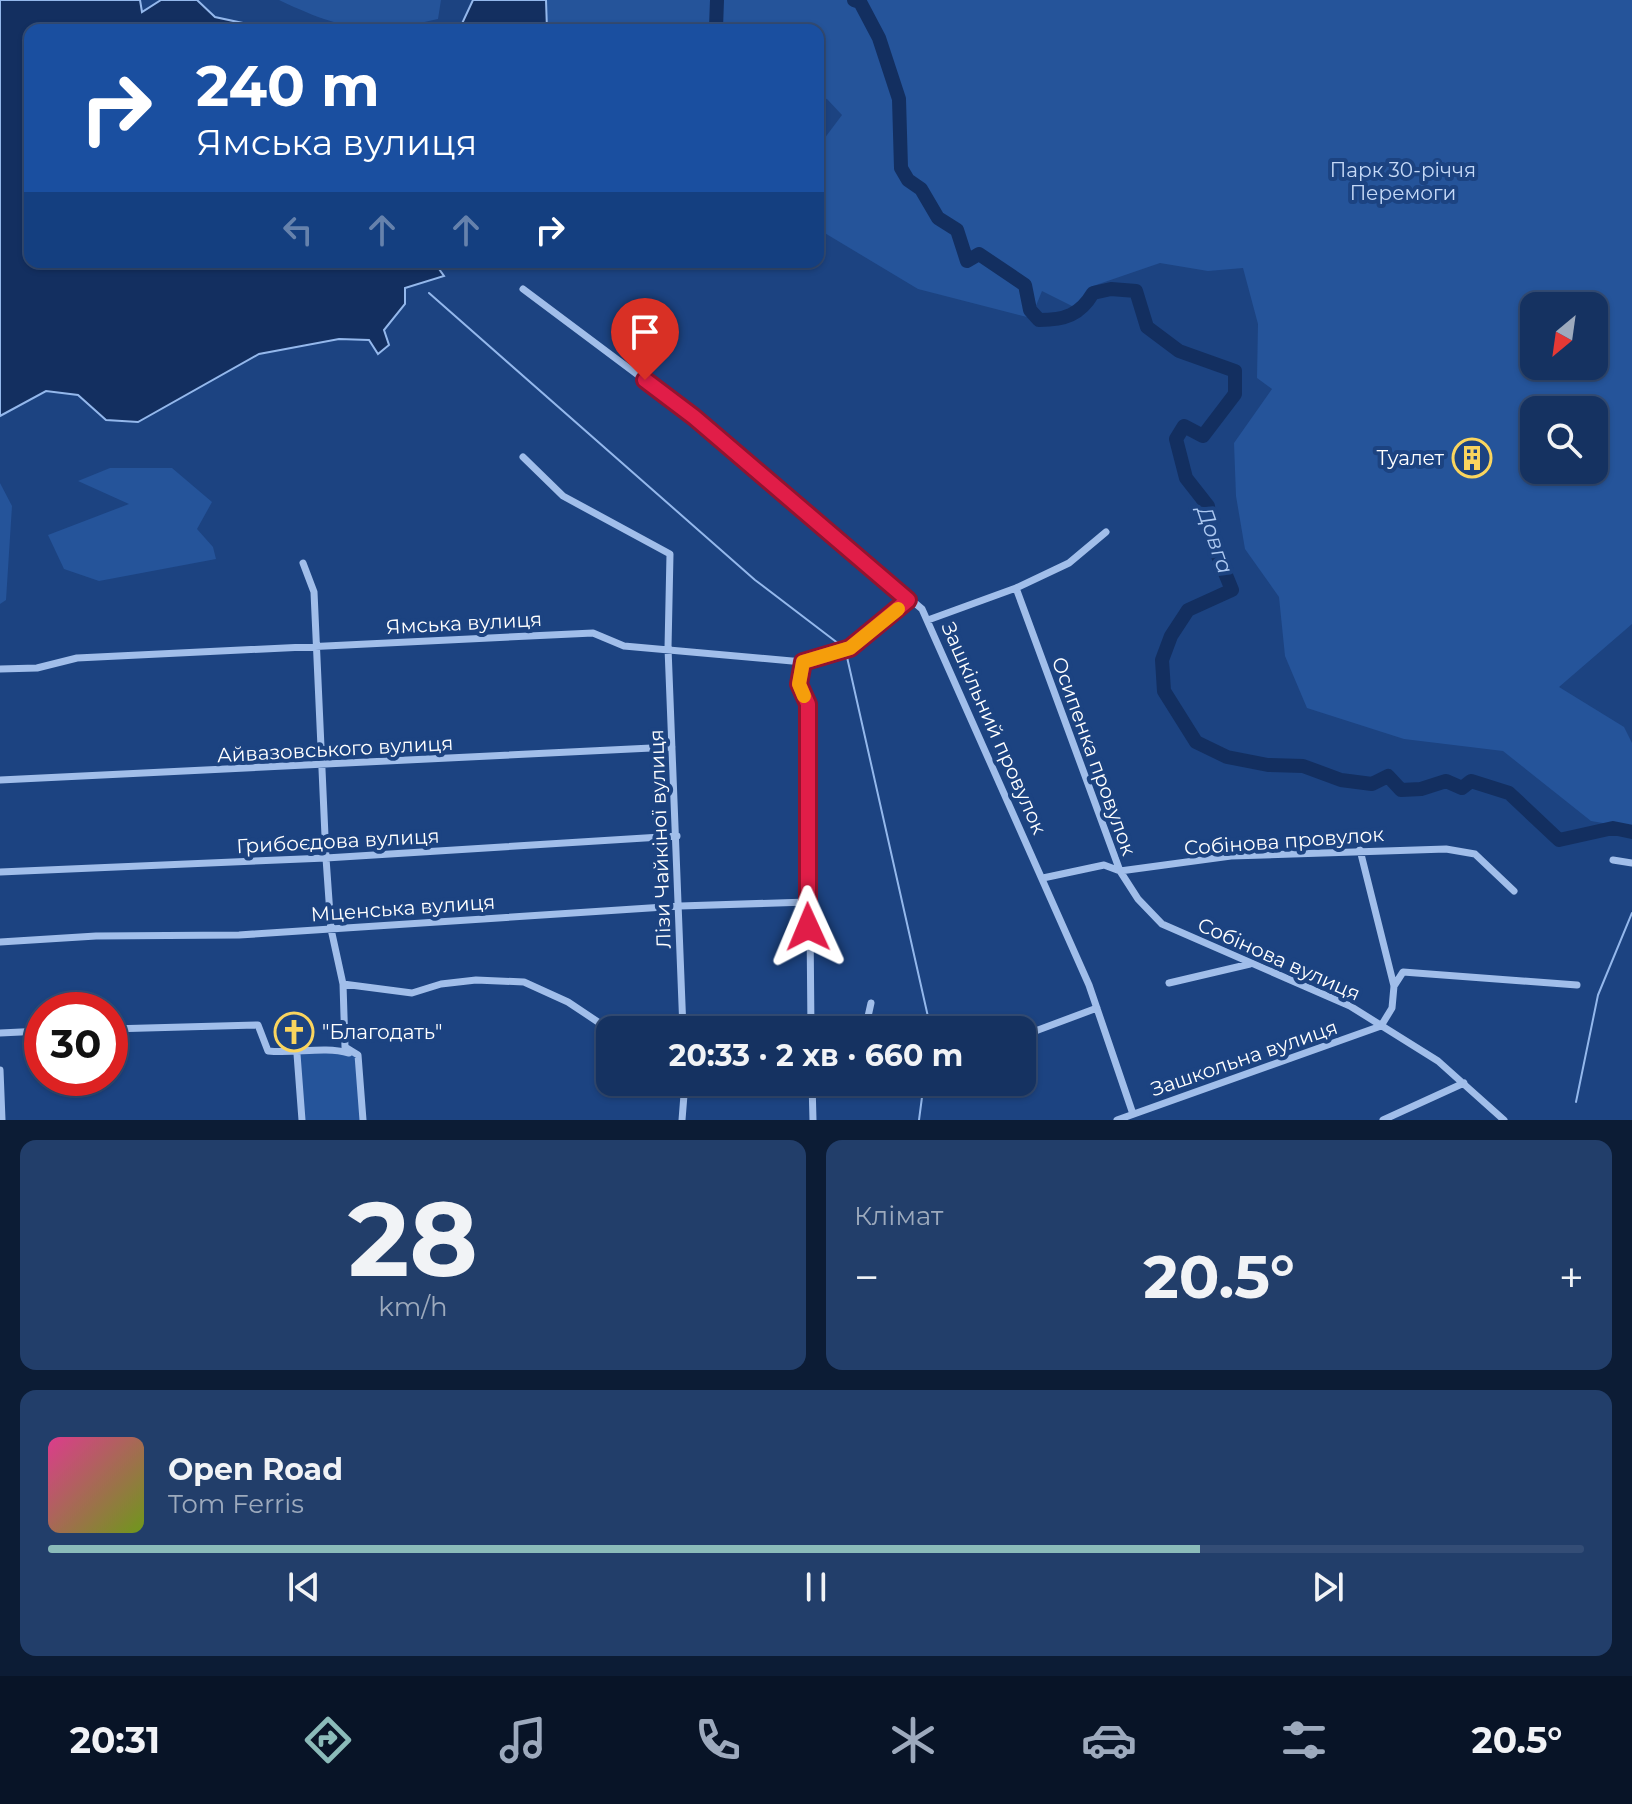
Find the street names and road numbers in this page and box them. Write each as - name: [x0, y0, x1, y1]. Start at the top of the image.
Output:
- street label: Ямська вулиця: [385, 607, 543, 639]
- street label: Зашкільний провулок: [936, 618, 1052, 838]
- street label: Осипенка провулок: [1047, 653, 1141, 859]
- street label: Лізи Чайкіної вулиця: [644, 729, 676, 949]
- street label: Айвазовського вулиця: [216, 731, 454, 767]
- street label: Собінова провулок: [1183, 822, 1385, 860]
- street label: Грибоєдова вулиця: [236, 824, 440, 858]
- street label: Мценська вулиця: [310, 890, 496, 926]
- street label: Собінова вулиця: [1194, 912, 1364, 1006]
- street label: Зашкольна вулиця: [1147, 1015, 1341, 1101]

